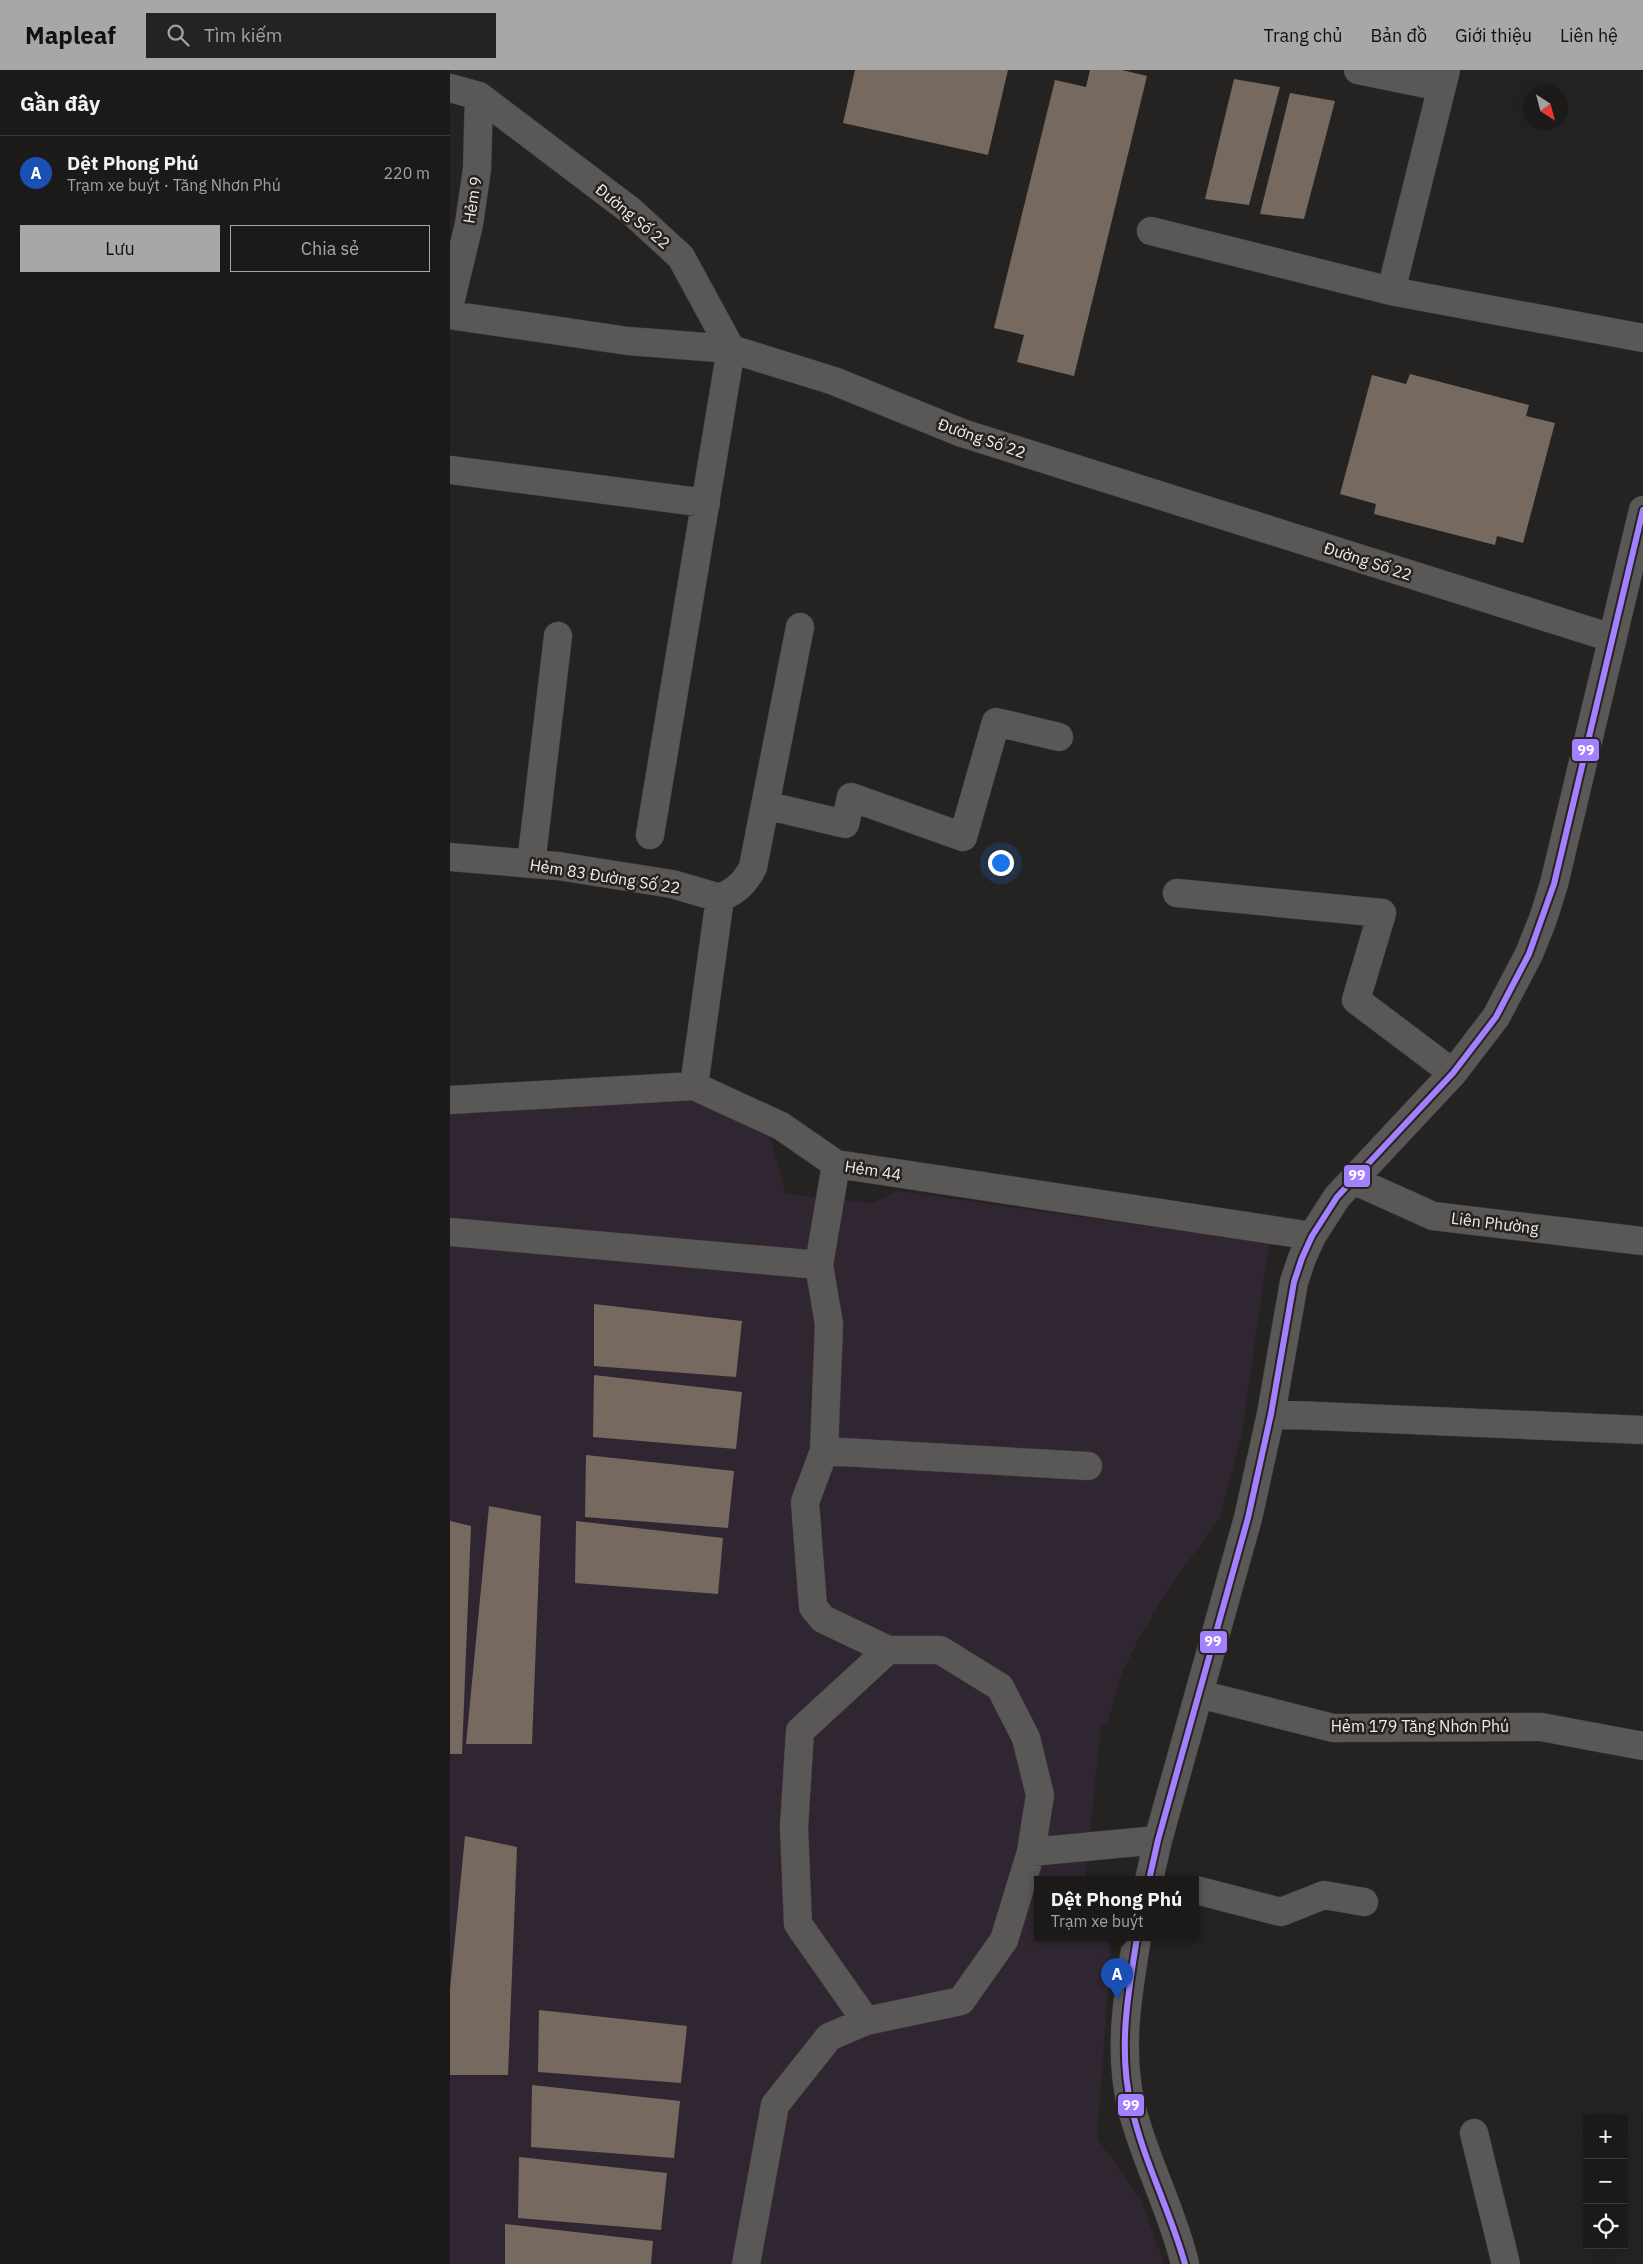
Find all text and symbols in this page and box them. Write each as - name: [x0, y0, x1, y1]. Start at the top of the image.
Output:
- search box: [146, 13, 496, 58]
- text: Mapleaf: [25, 19, 116, 51]
- icon: search: [164, 21, 192, 49]
- text: Tìm kiếm: [204, 23, 282, 47]
- text: Trang chủ: [1263, 24, 1343, 47]
- text: Bản đồ: [1371, 24, 1427, 47]
- text: Giới thiệu: [1455, 24, 1532, 47]
- text: Liên hệ: [1560, 24, 1618, 47]
- north arrow: [1523, 85, 1568, 130]
- text: Gần đây: [20, 89, 100, 117]
- text: Dệt Phong Phú: [67, 151, 199, 175]
- text: A: [31, 163, 41, 183]
- text: 220 m: [383, 163, 430, 183]
- text: Trạm xe buýt · Tăng Nhơn Phú: [67, 175, 281, 195]
- street label: Hẻm 9: [458, 175, 486, 225]
- street label: Đường Số 22: [592, 179, 674, 253]
- button: Lưu: [20, 225, 220, 272]
- button: Chia sẻ: [230, 225, 430, 272]
- street label: Đường Số 22: [936, 414, 1028, 462]
- street label: Đường Số 22: [1321, 537, 1415, 585]
- line badge: 99: [1571, 738, 1600, 762]
- text: 99: [1578, 741, 1594, 759]
- your location: [988, 850, 1014, 876]
- street label: Hẻm 83 Đường Số 22: [528, 854, 682, 898]
- street label: Hẻm 44: [843, 1156, 903, 1184]
- line badge: 99: [1343, 1164, 1371, 1188]
- text: 99: [1349, 1166, 1365, 1184]
- street label: Liên Phường: [1450, 1208, 1540, 1238]
- line badge: 99: [1199, 1630, 1228, 1654]
- text: 99: [1205, 1632, 1221, 1650]
- street label: Hẻm 179 Tăng Nhơn Phú: [1331, 1716, 1509, 1736]
- popup: [1034, 1876, 1199, 1941]
- text: Dệt Phong Phú: [1051, 1887, 1182, 1911]
- text: Trạm xe buýt: [1051, 1911, 1144, 1931]
- pin: A: [1101, 1958, 1133, 1999]
- line badge: 99: [1117, 2093, 1145, 2117]
- text: 99: [1123, 2096, 1139, 2114]
- map controls: [1583, 2114, 1628, 2249]
- button: +: [1583, 2114, 1628, 2159]
- button: −: [1583, 2159, 1628, 2204]
- button: locate: [1583, 2204, 1628, 2249]

